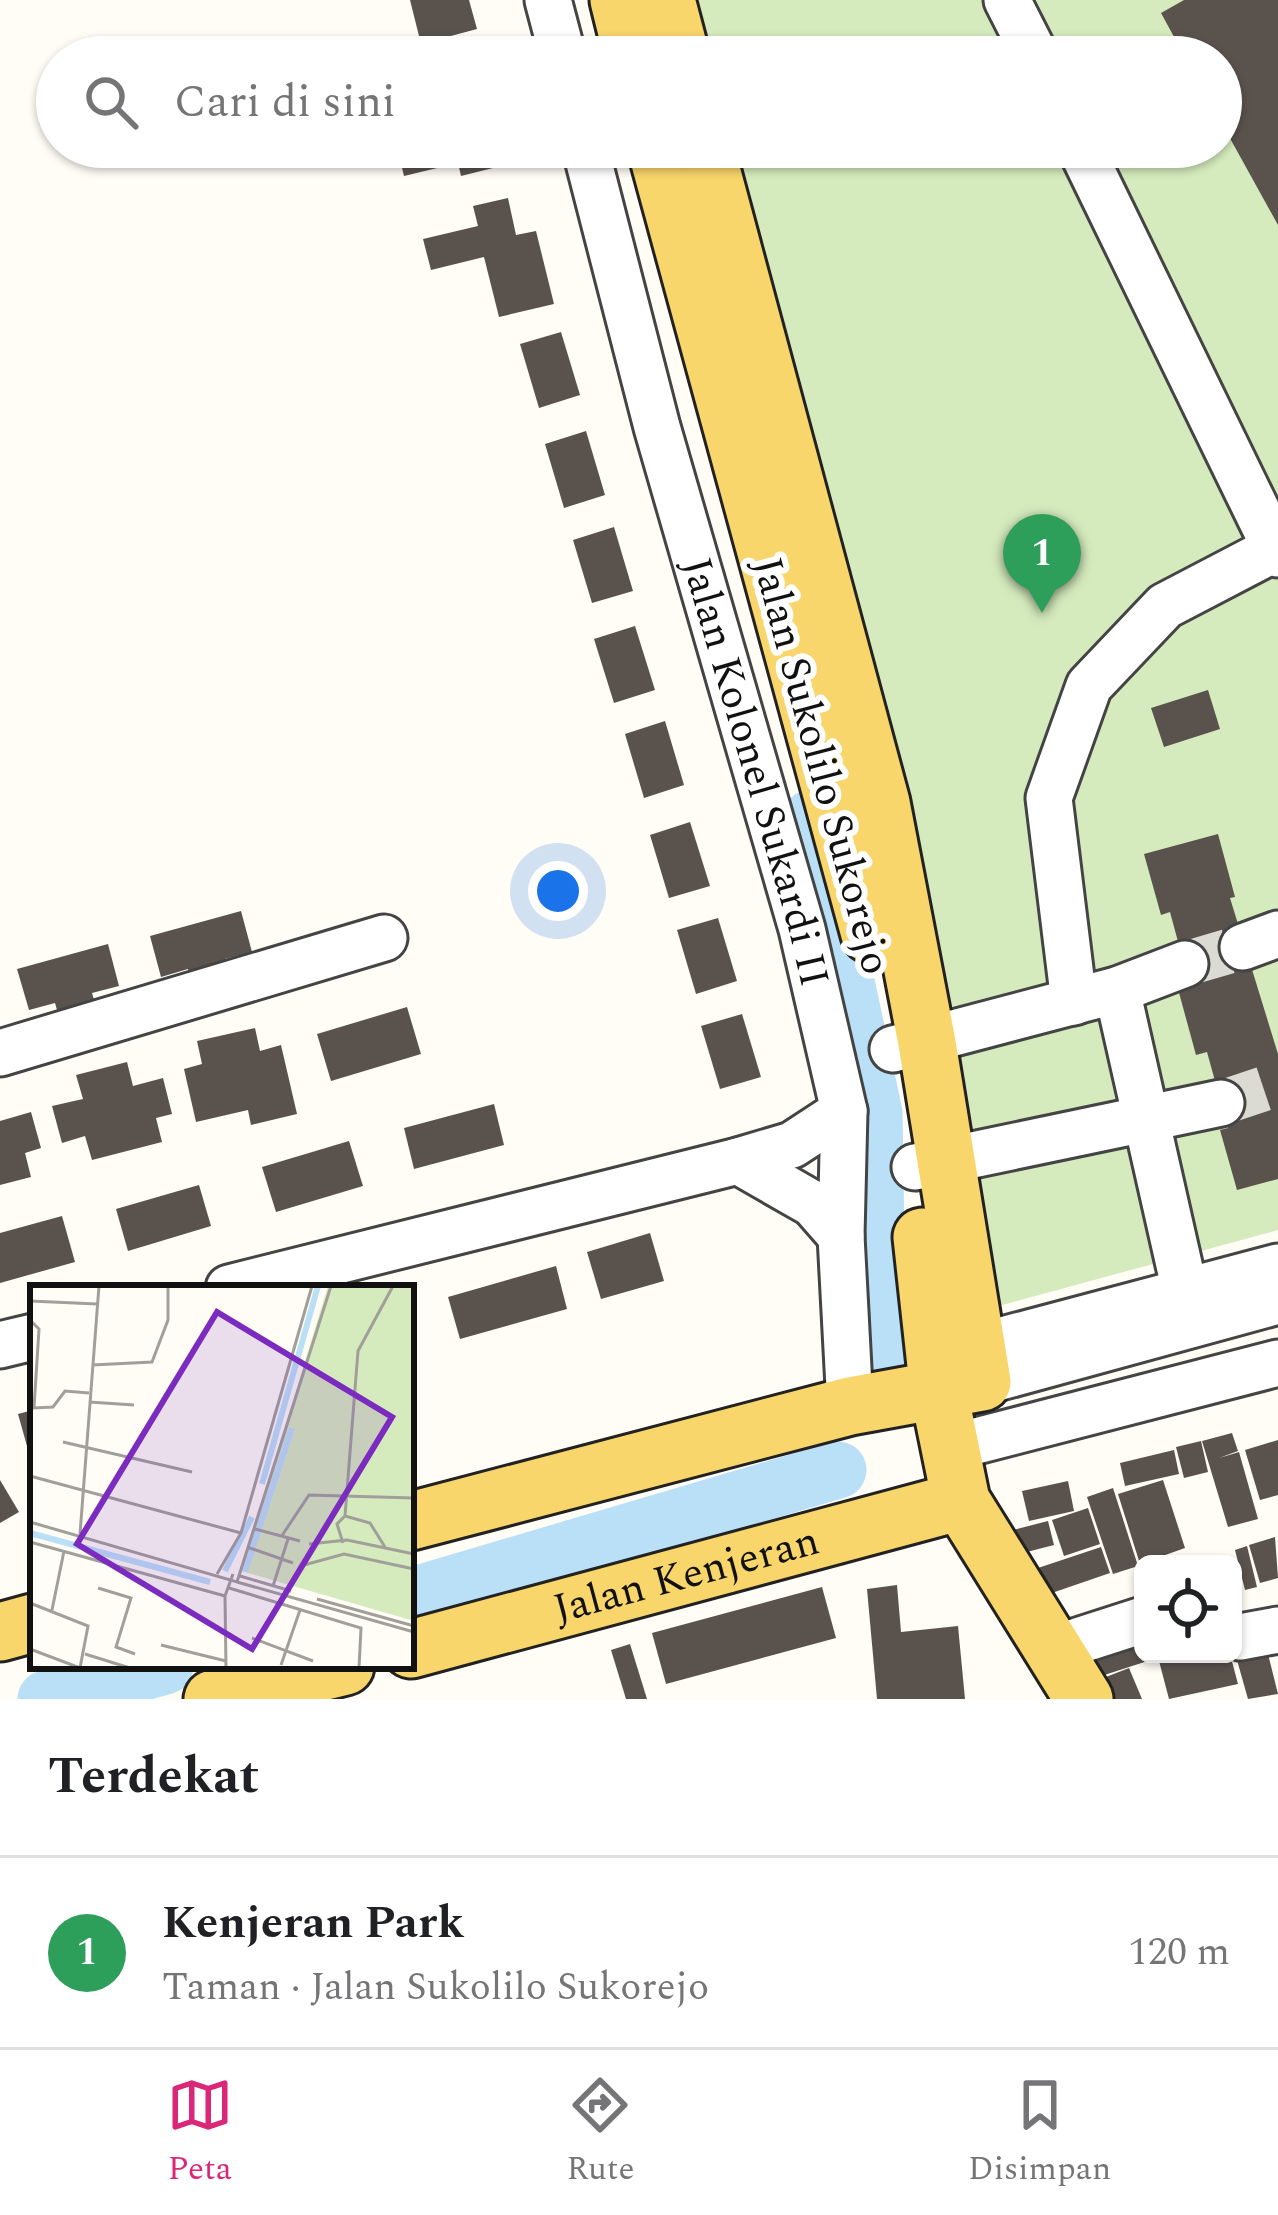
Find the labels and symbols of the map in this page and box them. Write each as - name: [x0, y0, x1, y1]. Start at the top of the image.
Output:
- pin: 1: [1003, 514, 1081, 613]
- street label: Jalan Kolonel Sukardi II: [665, 550, 846, 993]
- street label: Jalan Sukolilo Sukorejo: [735, 550, 907, 982]
- your location: [528, 861, 588, 921]
- inset map: [30, 1285, 414, 1669]
- street label: Jalan Kenjeran: [546, 1509, 826, 1641]

